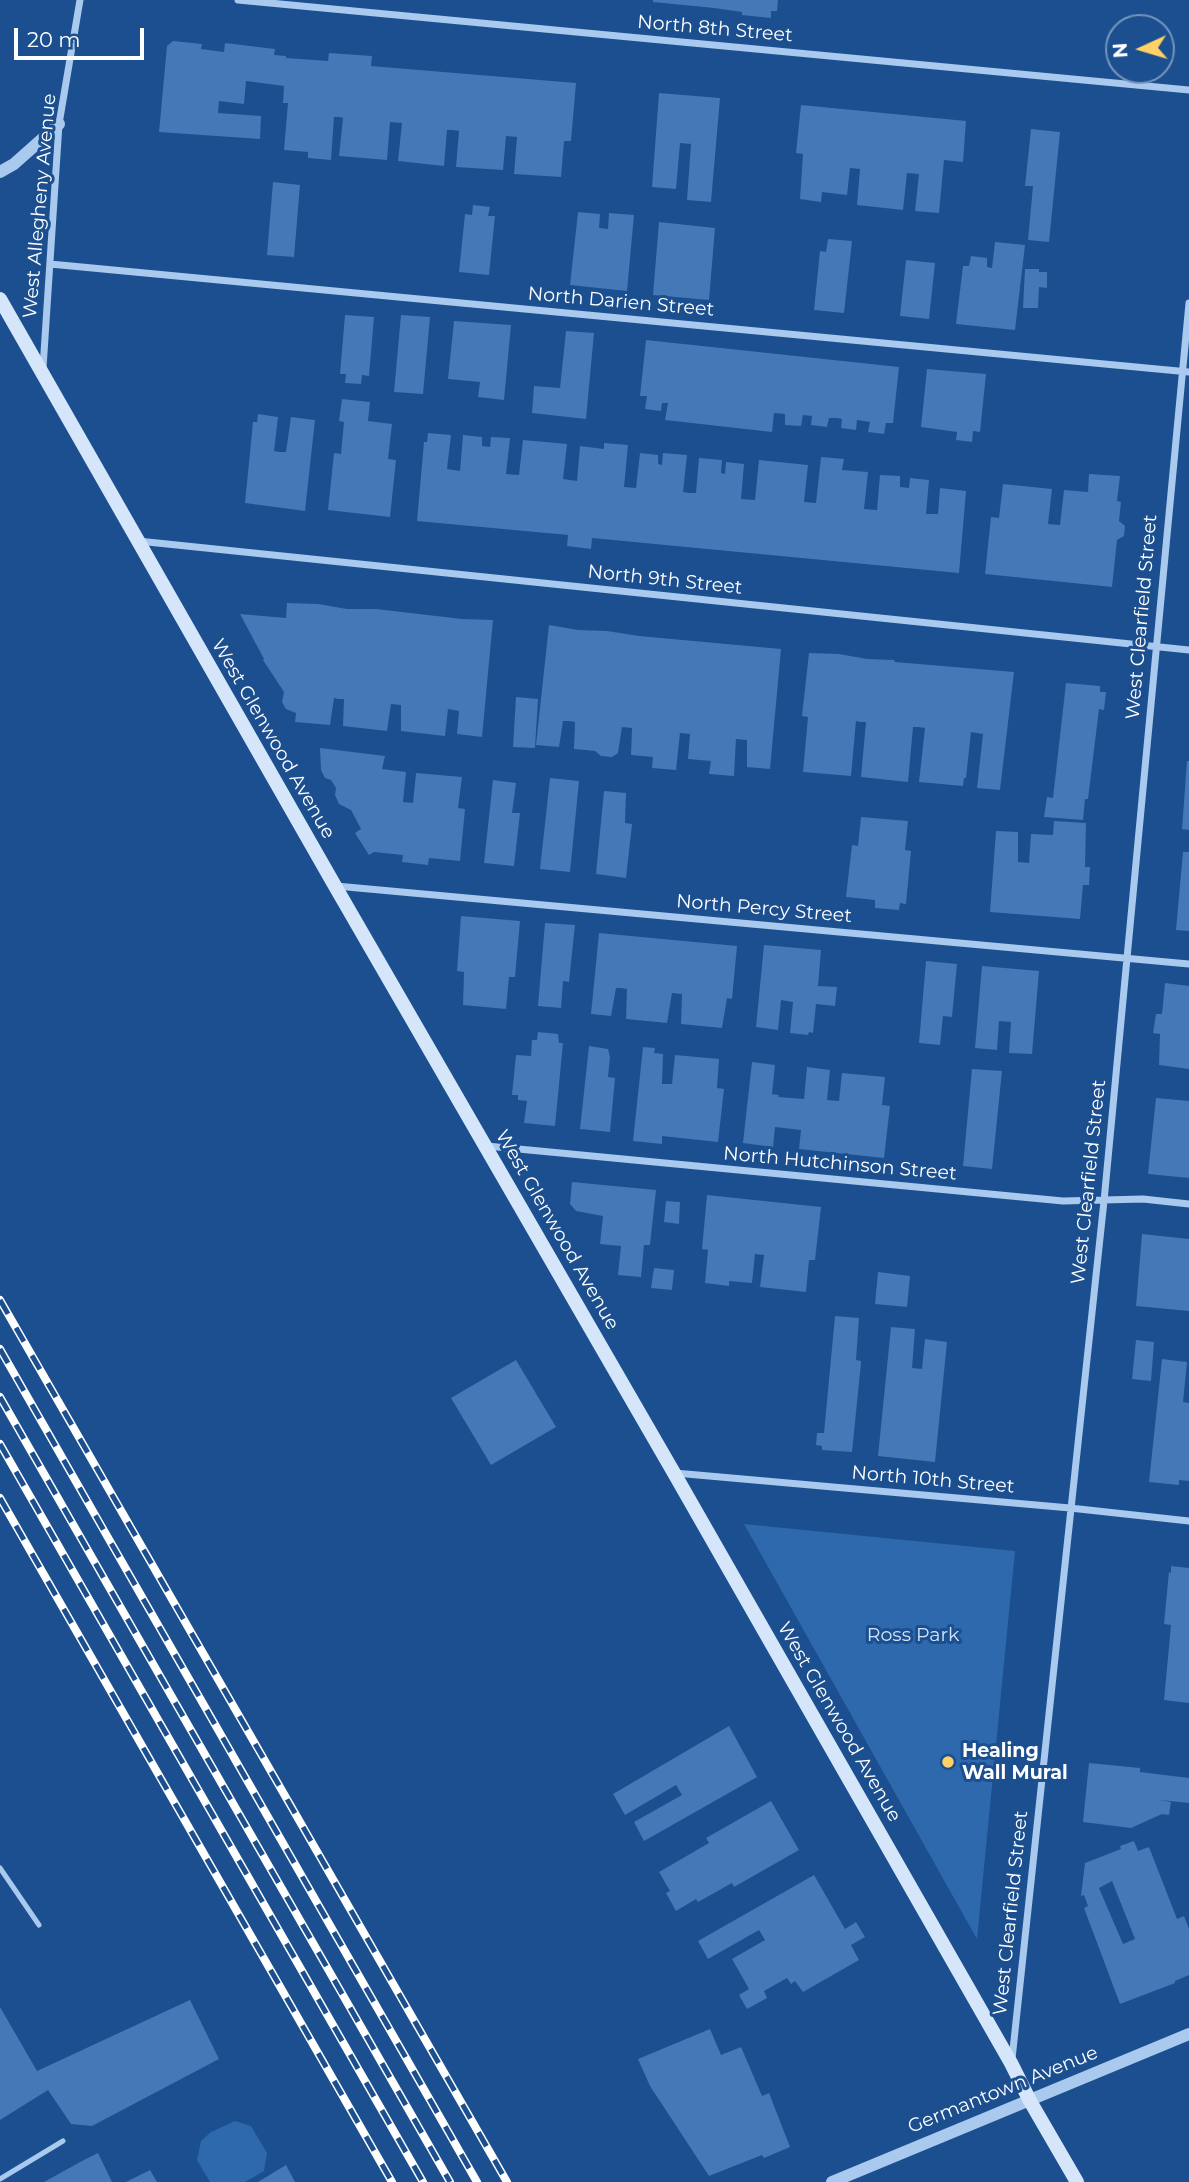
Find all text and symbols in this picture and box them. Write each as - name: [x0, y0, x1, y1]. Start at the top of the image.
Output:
- street label: North 8th Street: [636, 11, 794, 47]
- scale bar: [18, 14, 147, 58]
- north arrow: [1105, 14, 1175, 84]
- text: 20 m: [27, 27, 81, 52]
- text: N: [1109, 42, 1133, 59]
- street label: West Allegheny Avenue: [19, 93, 61, 319]
- street label: North Darien Street: [527, 282, 715, 322]
- street label: West Clearfield Street: [1122, 513, 1162, 721]
- street label: North 9th Street: [586, 561, 744, 599]
- street label: West Glenwood Avenue: [206, 635, 340, 843]
- street label: North Percy Street: [675, 890, 853, 928]
- street label: West Clearfield Street: [1067, 1078, 1111, 1286]
- street label: West Glenwood Avenue: [490, 1126, 624, 1334]
- street label: North Hutchinson Street: [722, 1142, 958, 1186]
- street label: North 10th Street: [851, 1462, 1015, 1498]
- street label: West Glenwood Avenue: [772, 1618, 906, 1826]
- park label: Ross Park: [867, 1624, 959, 1646]
- place label: Healing Wall Mural: [962, 1740, 1068, 1784]
- marker: Healing Wall Mural: [940, 1754, 956, 1770]
- street label: West Clearfield Street: [989, 1809, 1033, 2017]
- street label: Germantown Avenue: [905, 2041, 1101, 2139]

